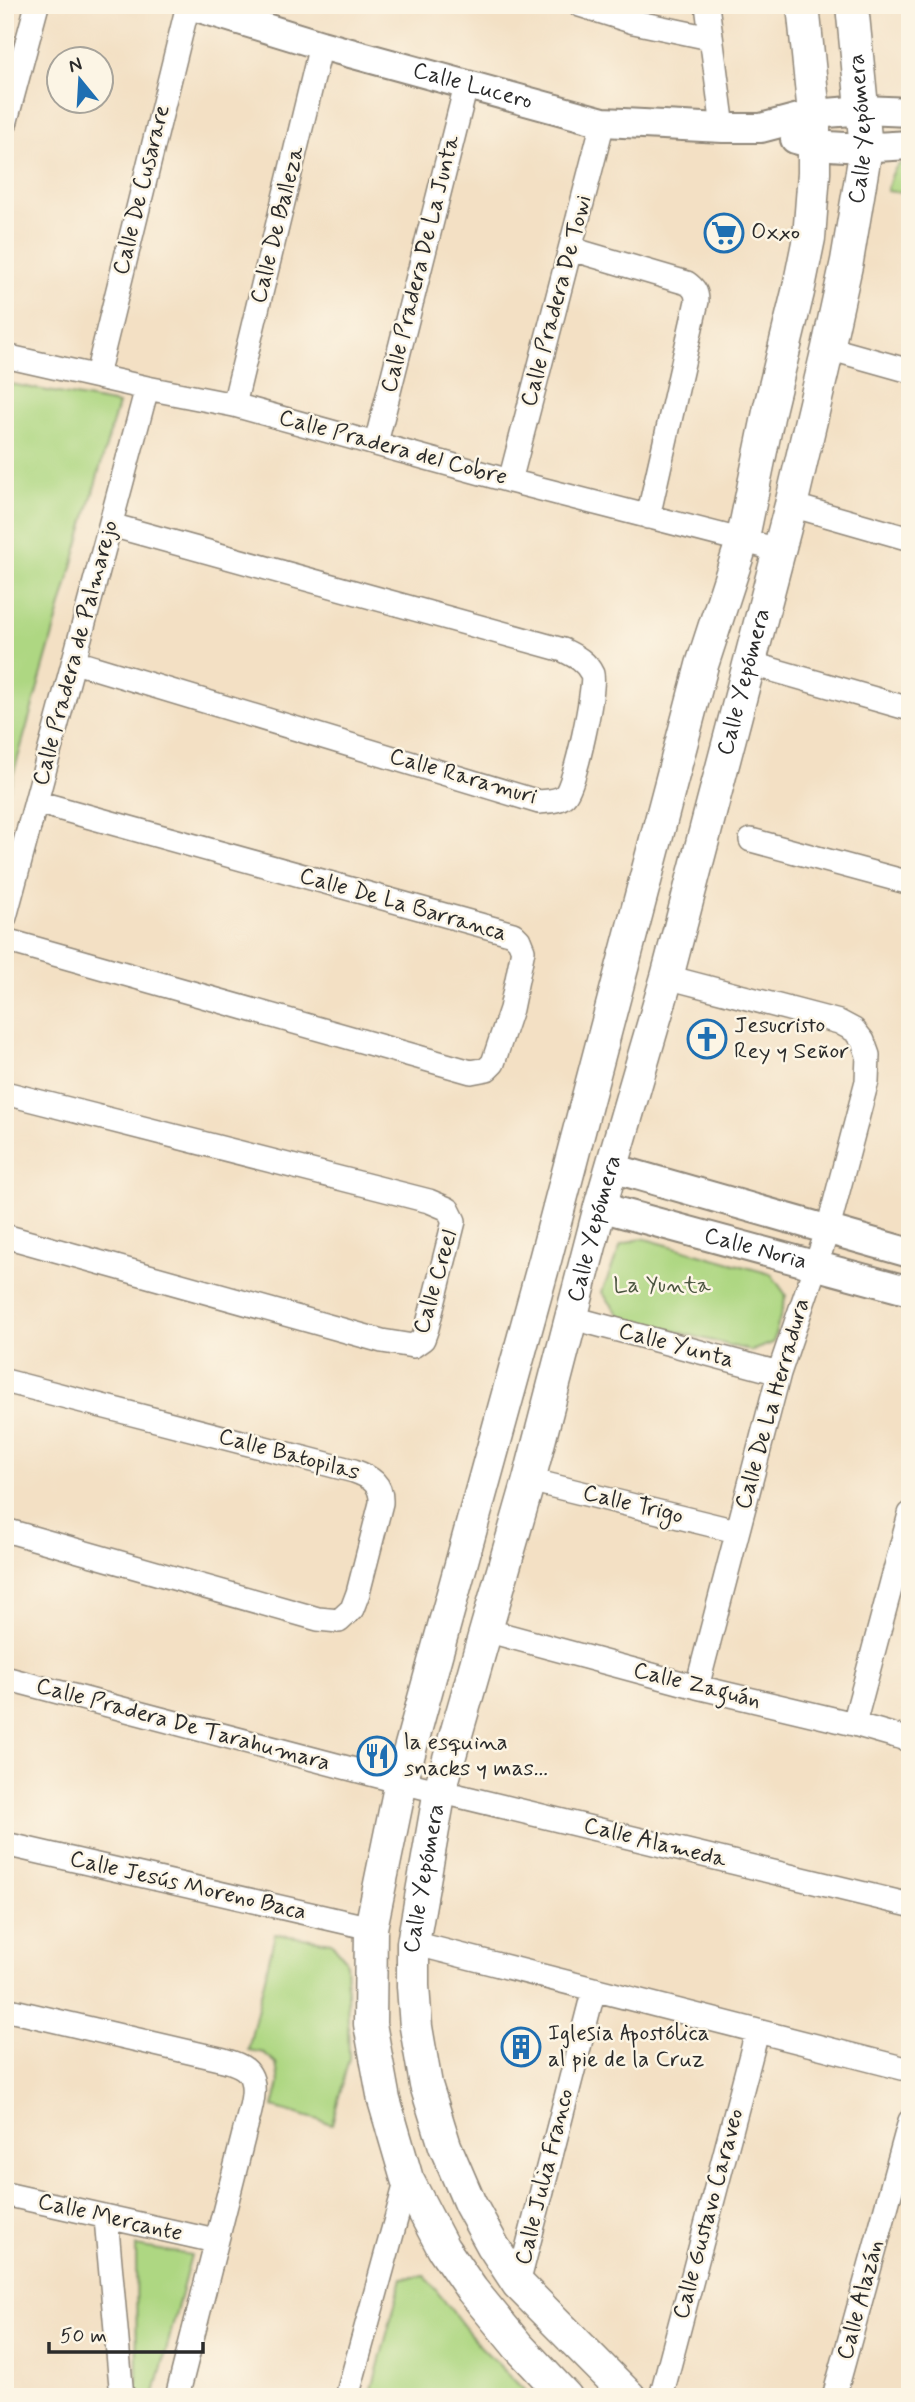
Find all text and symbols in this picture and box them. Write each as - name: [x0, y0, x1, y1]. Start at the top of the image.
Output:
- north arrow: [46, 46, 116, 116]
- text: N: [65, 51, 85, 79]
- street label: Calle Yepómera: [842, 52, 881, 206]
- street label: Calle Lucero: [409, 56, 536, 117]
- street label: Calle De Cusarare: [106, 102, 178, 278]
- street label: Calle Pradera De La Junta: [374, 132, 468, 396]
- street label: Calle De Balleza: [244, 143, 312, 307]
- street label: Calle Pradera De Towi: [514, 192, 600, 410]
- supermarket icon: Oxxo: [703, 212, 745, 254]
- place label: Oxxo: [751, 218, 800, 248]
- street label: Calle Pradera del Cobre: [275, 403, 511, 493]
- street label: Calle Pradera de Palmarejo: [26, 517, 126, 789]
- street label: Calle Yepómera: [711, 605, 778, 759]
- street label: Calle Raramuri: [386, 742, 540, 812]
- street label: Calle De La Barranca: [296, 861, 510, 949]
- place label: Jesucristo Rey y Señor: [734, 1011, 849, 1067]
- church icon: Jesucristo Rey y Señor: [686, 1018, 728, 1060]
- street label: Calle Yepómera: [561, 1152, 629, 1306]
- street label: Calle Noria: [701, 1221, 810, 1277]
- street label: Calle Creel: [407, 1227, 465, 1337]
- park label: La Yunta: [613, 1271, 711, 1301]
- street label: Calle De La Herradura: [729, 1295, 817, 1513]
- street label: Calle Yunta: [615, 1316, 737, 1376]
- street label: Calle Batopilas: [215, 1422, 363, 1488]
- street label: Calle Trigo: [579, 1478, 686, 1534]
- street label: Calle Zaguán: [630, 1656, 764, 1718]
- street label: Calle Pradera De Tarahumara: [33, 1671, 333, 1779]
- place label: la esquina snacks y mas...: [404, 1728, 548, 1784]
- restaurant icon: la esquina snacks y mas...: [356, 1735, 398, 1777]
- street label: Calle Yepómera: [398, 1802, 452, 1953]
- street label: Calle Alameda: [580, 1811, 730, 1875]
- street label: Calle Jesús Moreno Baca: [67, 1844, 309, 1928]
- place label: Iglesia Apostólica al pie de la Cruz: [548, 2019, 710, 2075]
- building icon: Iglesia Apostólica al pie de la Cruz: [500, 2026, 542, 2068]
- street label: Calle Julia Franco: [509, 2086, 581, 2268]
- street label: Calle Gustavo Caraveo: [666, 2105, 752, 2323]
- street label: Calle Mercante: [35, 2187, 185, 2249]
- street label: Calle Alazán: [831, 2237, 891, 2363]
- scale bar: [49, 2311, 203, 2355]
- text: 50 m: [60, 2322, 107, 2350]

